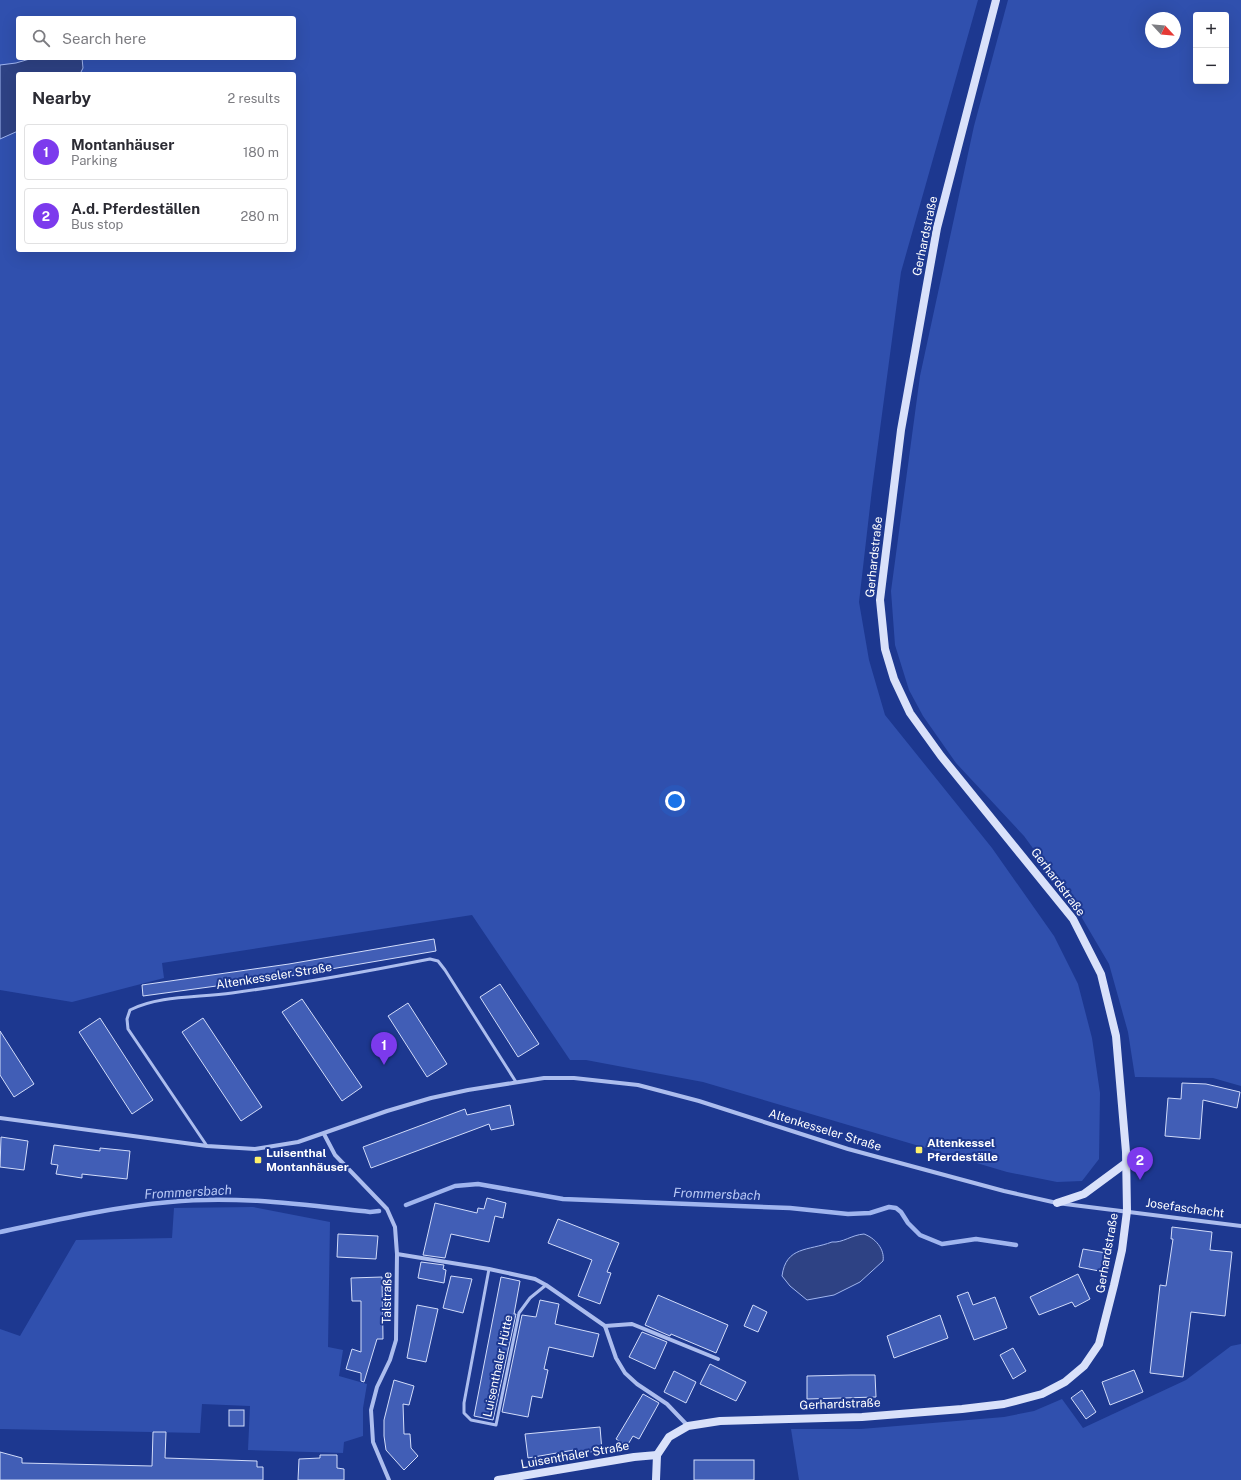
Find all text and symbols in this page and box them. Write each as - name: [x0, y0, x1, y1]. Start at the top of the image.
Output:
- north arrow: [1145, 12, 1181, 48]
- map controls: [1193, 12, 1229, 84]
- button: +: [1193, 12, 1229, 48]
- search box: [16, 16, 296, 60]
- icon: search: [30, 27, 52, 49]
- text: Search here: [62, 30, 146, 47]
- button: −: [1193, 48, 1229, 84]
- text: Nearby: [32, 88, 91, 108]
- text: 2 results: [228, 91, 280, 106]
- text: Montanhäuser: [71, 136, 174, 153]
- text: 1: [43, 145, 49, 160]
- text: 180 m: [243, 145, 279, 160]
- text: Parking: [71, 153, 118, 168]
- street label: Gerhardstraße: [910, 195, 940, 277]
- text: A.d. Pferdeställen: [71, 200, 200, 217]
- text: 2: [42, 209, 50, 224]
- text: 280 m: [241, 209, 279, 224]
- text: Bus stop: [71, 217, 123, 232]
- street label: Gerhardstraße: [863, 516, 885, 598]
- your location: [665, 791, 685, 811]
- street label: Gerhardstraße: [1028, 845, 1088, 919]
- street label: Altenkesseler Straße: [215, 960, 333, 992]
- pin: 1: [371, 1032, 397, 1065]
- street label: Altenkesseler Straße: [767, 1106, 883, 1154]
- place label: Altenkessel Pferdeställe: [927, 1136, 998, 1164]
- marker: Altenkessel Pferdeställe: [914, 1145, 924, 1155]
- place label: Luisenthal Montanhäuser: [266, 1146, 349, 1174]
- pin: 2: [1127, 1147, 1153, 1180]
- marker: Luisenthal Montanhäuser: [253, 1155, 263, 1165]
- water label: Frommersbach: [144, 1182, 232, 1202]
- water label: Frommersbach: [673, 1185, 761, 1203]
- street label: Josefaschacht: [1145, 1196, 1226, 1220]
- street label: Gerhardstraße: [1093, 1212, 1121, 1294]
- street label: Talstraße: [380, 1272, 394, 1324]
- street label: Luisenthaler Hütte: [480, 1313, 516, 1418]
- street label: Gerhardstraße: [799, 1396, 881, 1412]
- street label: Luisenthaler Straße: [520, 1439, 631, 1471]

